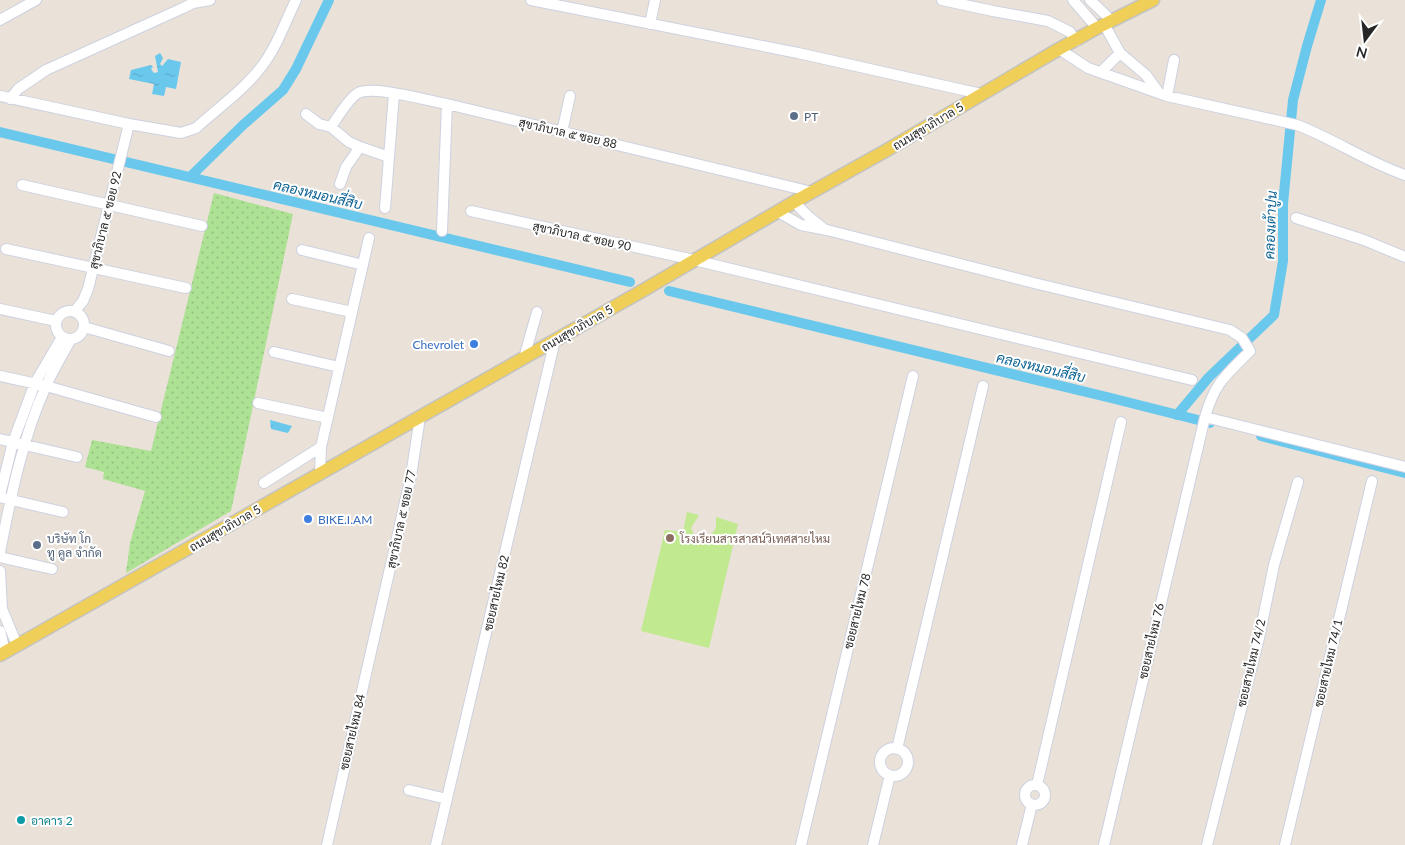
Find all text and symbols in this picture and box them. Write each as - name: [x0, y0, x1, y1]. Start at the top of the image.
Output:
- north arrow: [1340, 15, 1390, 65]
- text: N: [1354, 43, 1369, 63]
- street label: ถนนสุขาภิบาล 5: [890, 99, 967, 155]
- place label: PT: [804, 109, 818, 124]
- marker: PT: [788, 110, 800, 122]
- street label: สุขาภิบาล ๕ ซอย 88: [517, 114, 619, 154]
- street label: สุขาภิบาล ๕ ซอย 92: [86, 169, 126, 271]
- water label: คลองหมอนสี่สิบ: [272, 173, 365, 213]
- water label: คลองเต้าปูน: [1260, 190, 1282, 260]
- street label: สุขาภิบาล ๕ ซอย 90: [531, 218, 633, 256]
- street label: ถนนสุขาภิบาล 5: [539, 301, 616, 356]
- place label: Chevrolet: [413, 337, 465, 352]
- marker: Chevrolet: [468, 338, 480, 350]
- water label: คลองหมอนสี่สิบ: [995, 346, 1088, 386]
- street label: สุขาภิบาล ๕ ซอย 77: [383, 468, 421, 570]
- street label: ถนนสุขาภิบาล 5: [187, 501, 264, 556]
- place label: BIKE.I.AM: [318, 512, 372, 527]
- marker: BIKE.I.AM: [302, 513, 314, 525]
- place label: บริษัท โก ทู คูล จำกัด: [47, 531, 102, 561]
- place label: โรงเรียนสารสาสน์วิเทศสายไหม: [679, 531, 830, 546]
- marker: โรงเรียนสารสาสน์วิเทศสายไหม: [664, 532, 676, 544]
- marker: บริษัท โก ทู คูล จำกัด: [31, 539, 43, 551]
- street label: ซอยสายไหม 82: [480, 553, 512, 633]
- street label: ซอยสายไหม 78: [840, 571, 874, 650]
- street label: ซอยสายไหม 76: [1135, 601, 1167, 681]
- street label: ซอยสายไหม 74/2: [1234, 617, 1268, 709]
- street label: ซอยสายไหม 74/1: [1311, 617, 1345, 709]
- street label: ซอยสายไหม 84: [336, 692, 368, 772]
- place label: อาคาร 2: [31, 813, 73, 828]
- marker: อาคาร 2: [15, 814, 27, 826]

